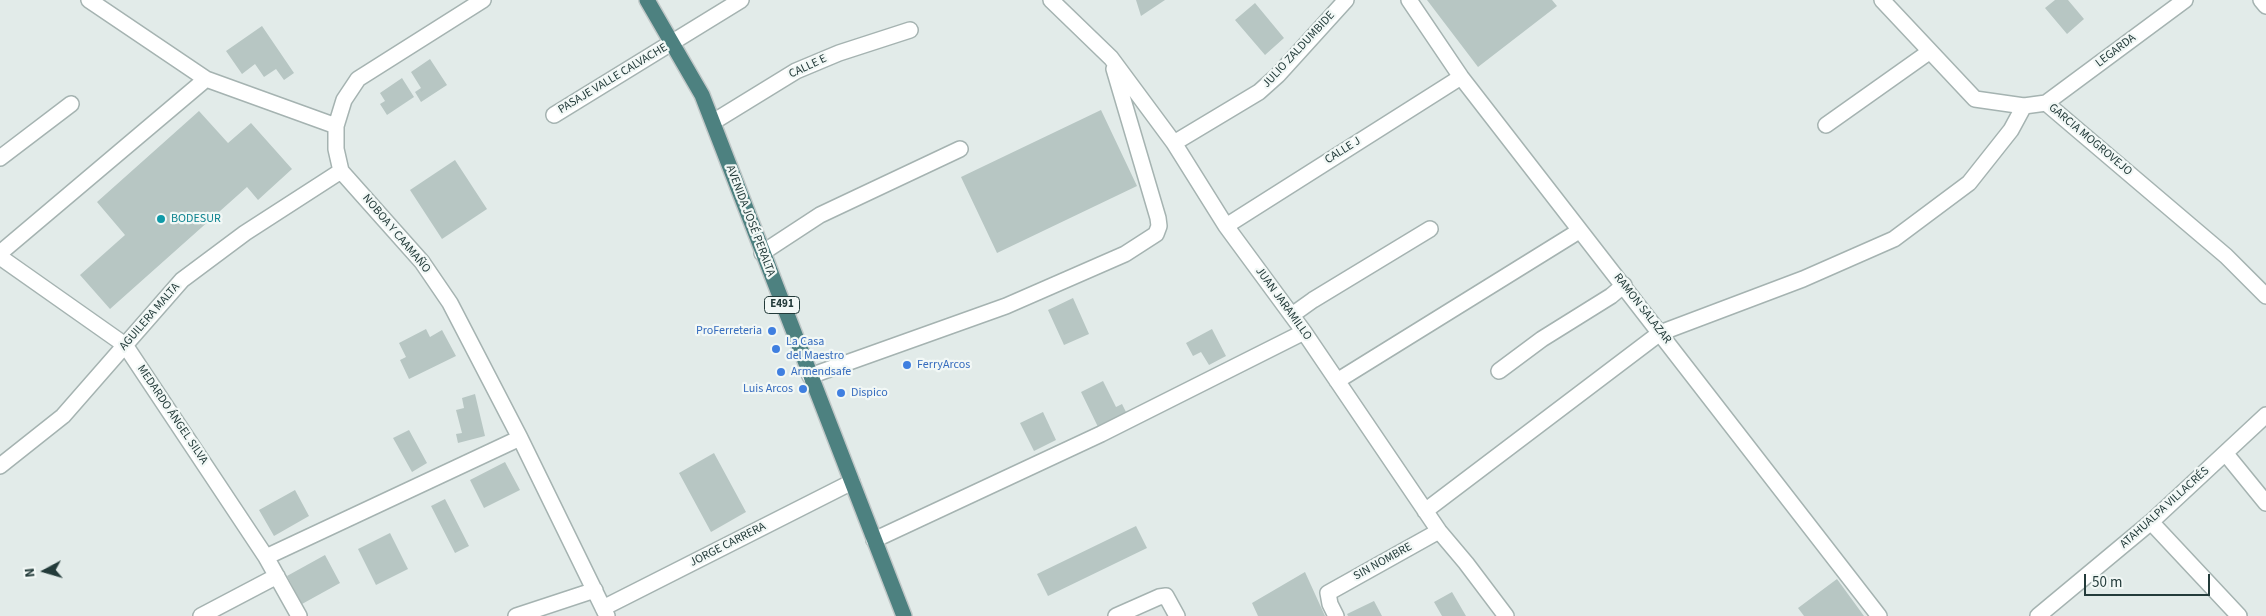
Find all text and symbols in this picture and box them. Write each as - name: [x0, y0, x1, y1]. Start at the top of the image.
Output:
- street label: JULIO ZALDUMBIDE: [1260, 9, 1338, 91]
- street label: LEGARDA: [2093, 31, 2139, 71]
- street label: PASAJE VALLE CALVACHE: [556, 41, 670, 117]
- street label: CALLE E: [787, 52, 829, 82]
- street label: GARCIA MOGROVEJO: [2045, 101, 2135, 179]
- street label: CALLE J: [1322, 134, 1364, 168]
- street label: AVENIDA JOSÉ PERALTA: [722, 163, 778, 279]
- street label: NOBOA Y CAAMAÑO: [359, 192, 433, 276]
- place label: BODESUR: [171, 212, 221, 226]
- marker: BODESUR: [155, 213, 167, 225]
- street label: JUAN JARAMILLO: [1252, 265, 1314, 343]
- street label: RAMON SALAZAR: [1610, 271, 1674, 347]
- street label: AGUILERA MALTA: [117, 280, 183, 354]
- road number: E491: [764, 296, 800, 314]
- place label: ProFerreteria: [696, 324, 762, 338]
- marker: ProFerreteria: [766, 325, 778, 337]
- place label: La Casa del Maestro: [786, 335, 844, 363]
- marker: La Casa del Maestro: [770, 343, 782, 355]
- place label: FerryArcos: [917, 358, 970, 372]
- marker: FerryArcos: [901, 359, 913, 371]
- street label: MEDARDO ÁNGEL SILVA: [133, 363, 211, 467]
- place label: Armendsafe: [791, 365, 851, 379]
- marker: Armendsafe: [775, 366, 787, 378]
- place label: Luis Arcos: [743, 382, 793, 396]
- marker: Luis Arcos: [797, 383, 809, 395]
- place label: Dispico: [851, 386, 888, 400]
- marker: Dispico: [835, 387, 847, 399]
- street label: ATAHUALPA VILLACRÉS: [2117, 464, 2213, 552]
- street label: JORGE CARRERA: [688, 520, 768, 570]
- street label: SIN NOMBRE: [1351, 540, 1415, 584]
- north arrow: [20, 546, 70, 596]
- scale bar: [2086, 564, 2212, 596]
- text: N: [20, 567, 41, 578]
- text: 50 m: [2092, 572, 2122, 593]

